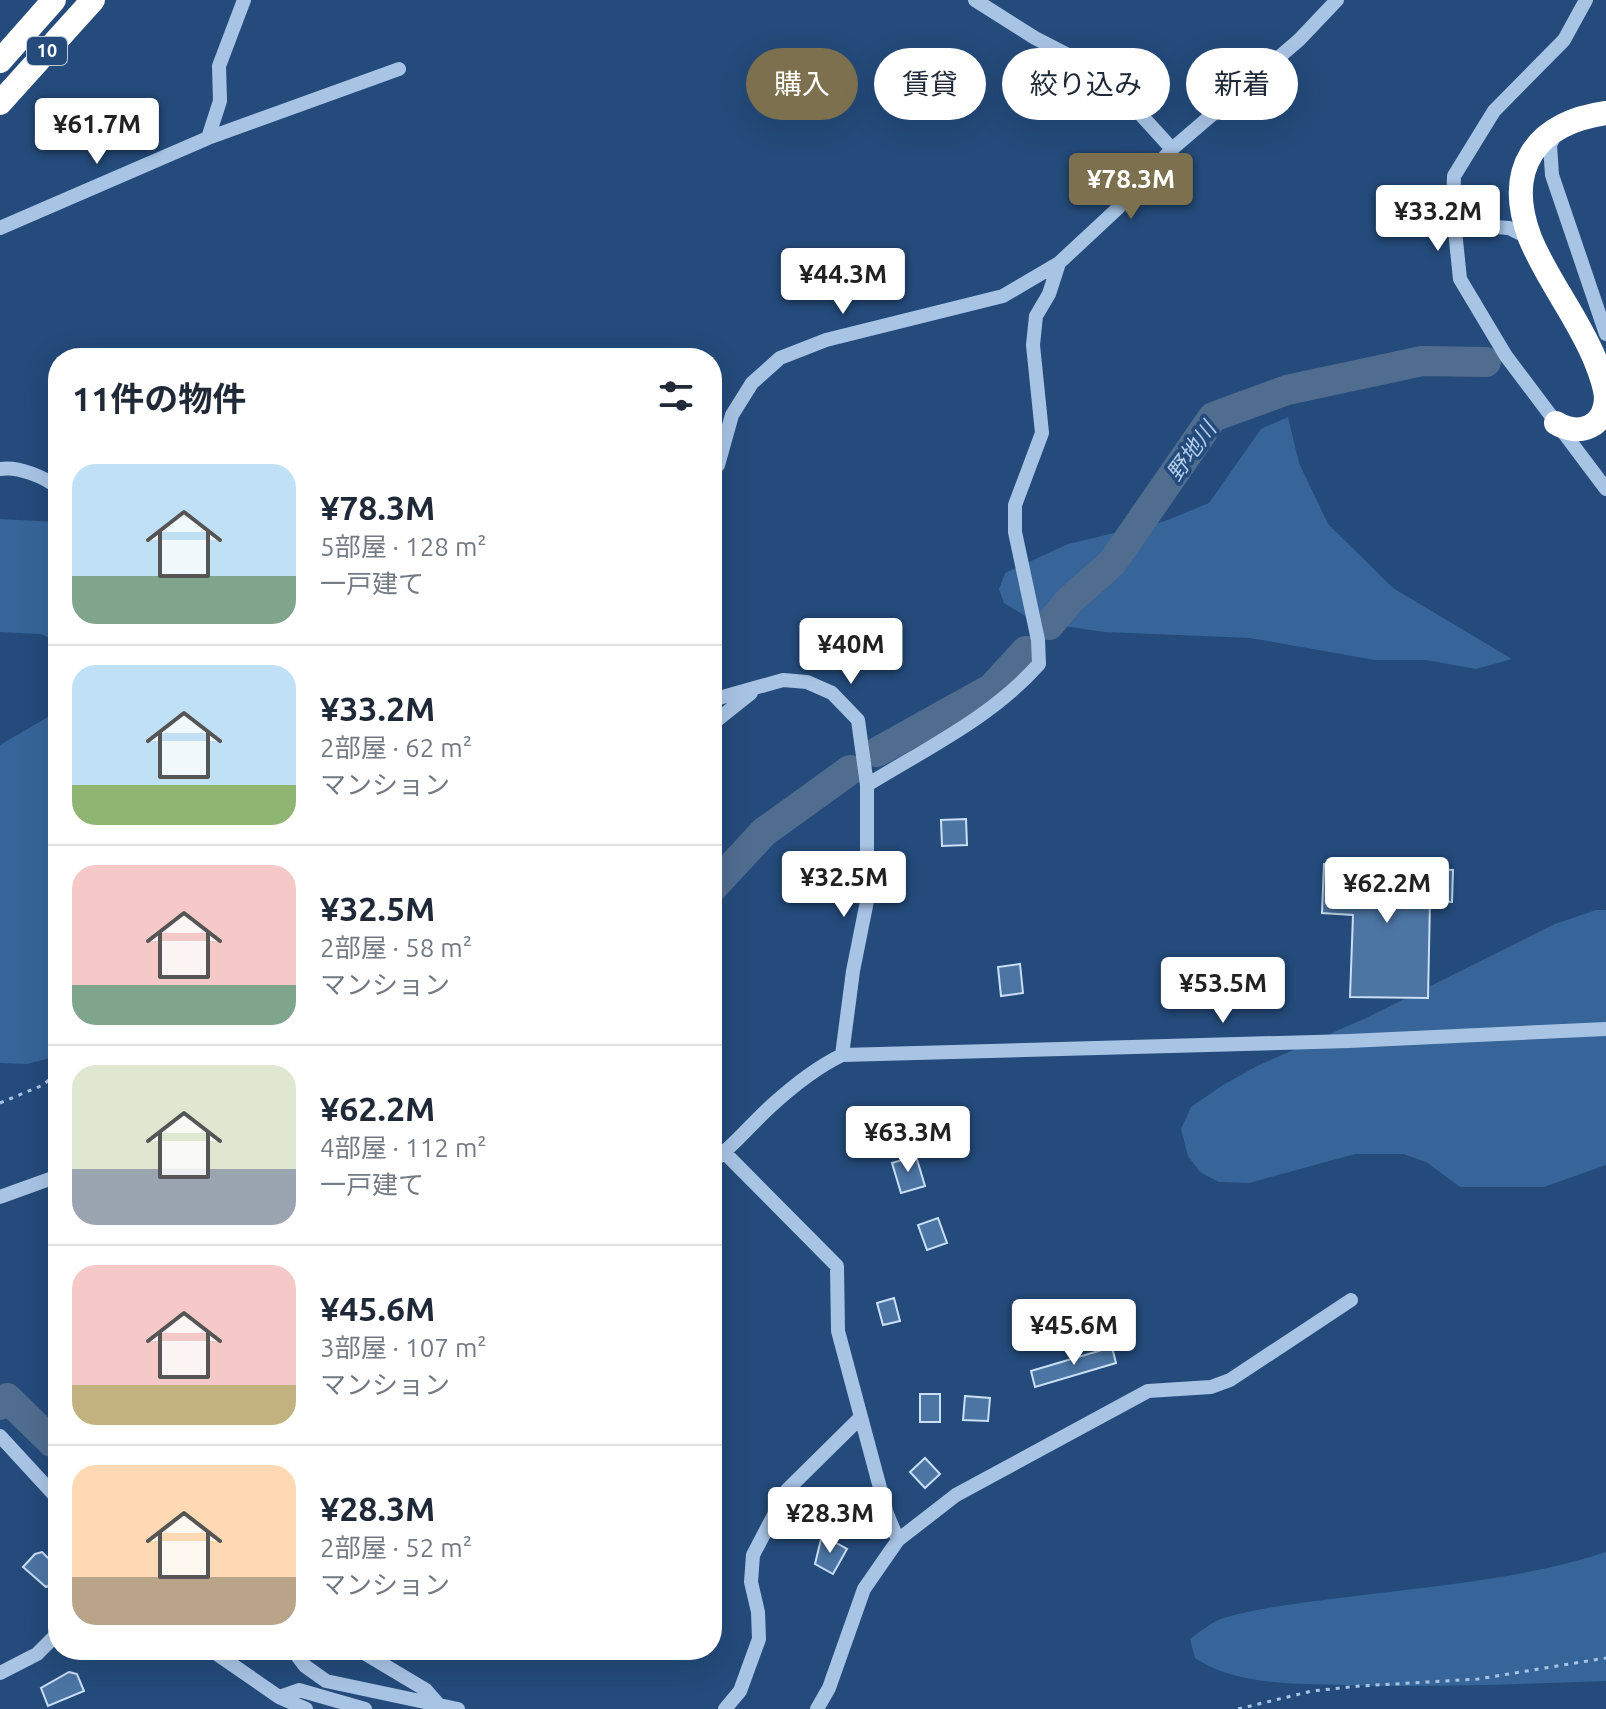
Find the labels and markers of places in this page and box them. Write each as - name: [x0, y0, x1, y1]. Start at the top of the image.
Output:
- pin: ¥61.7M: [32, 98, 162, 166]
- pin: ¥78.3M: [1066, 153, 1196, 221]
- pin: ¥33.2M: [1373, 185, 1503, 253]
- pin: ¥44.3M: [778, 248, 908, 316]
- pin: ¥40M: [804, 618, 898, 686]
- pin: ¥32.5M: [779, 851, 909, 919]
- pin: ¥62.2M: [1322, 857, 1452, 925]
- pin: ¥53.5M: [1158, 957, 1288, 1025]
- pin: ¥63.3M: [843, 1106, 973, 1174]
- pin: ¥45.6M: [1009, 1299, 1139, 1367]
- pin: ¥28.3M: [765, 1487, 895, 1555]

